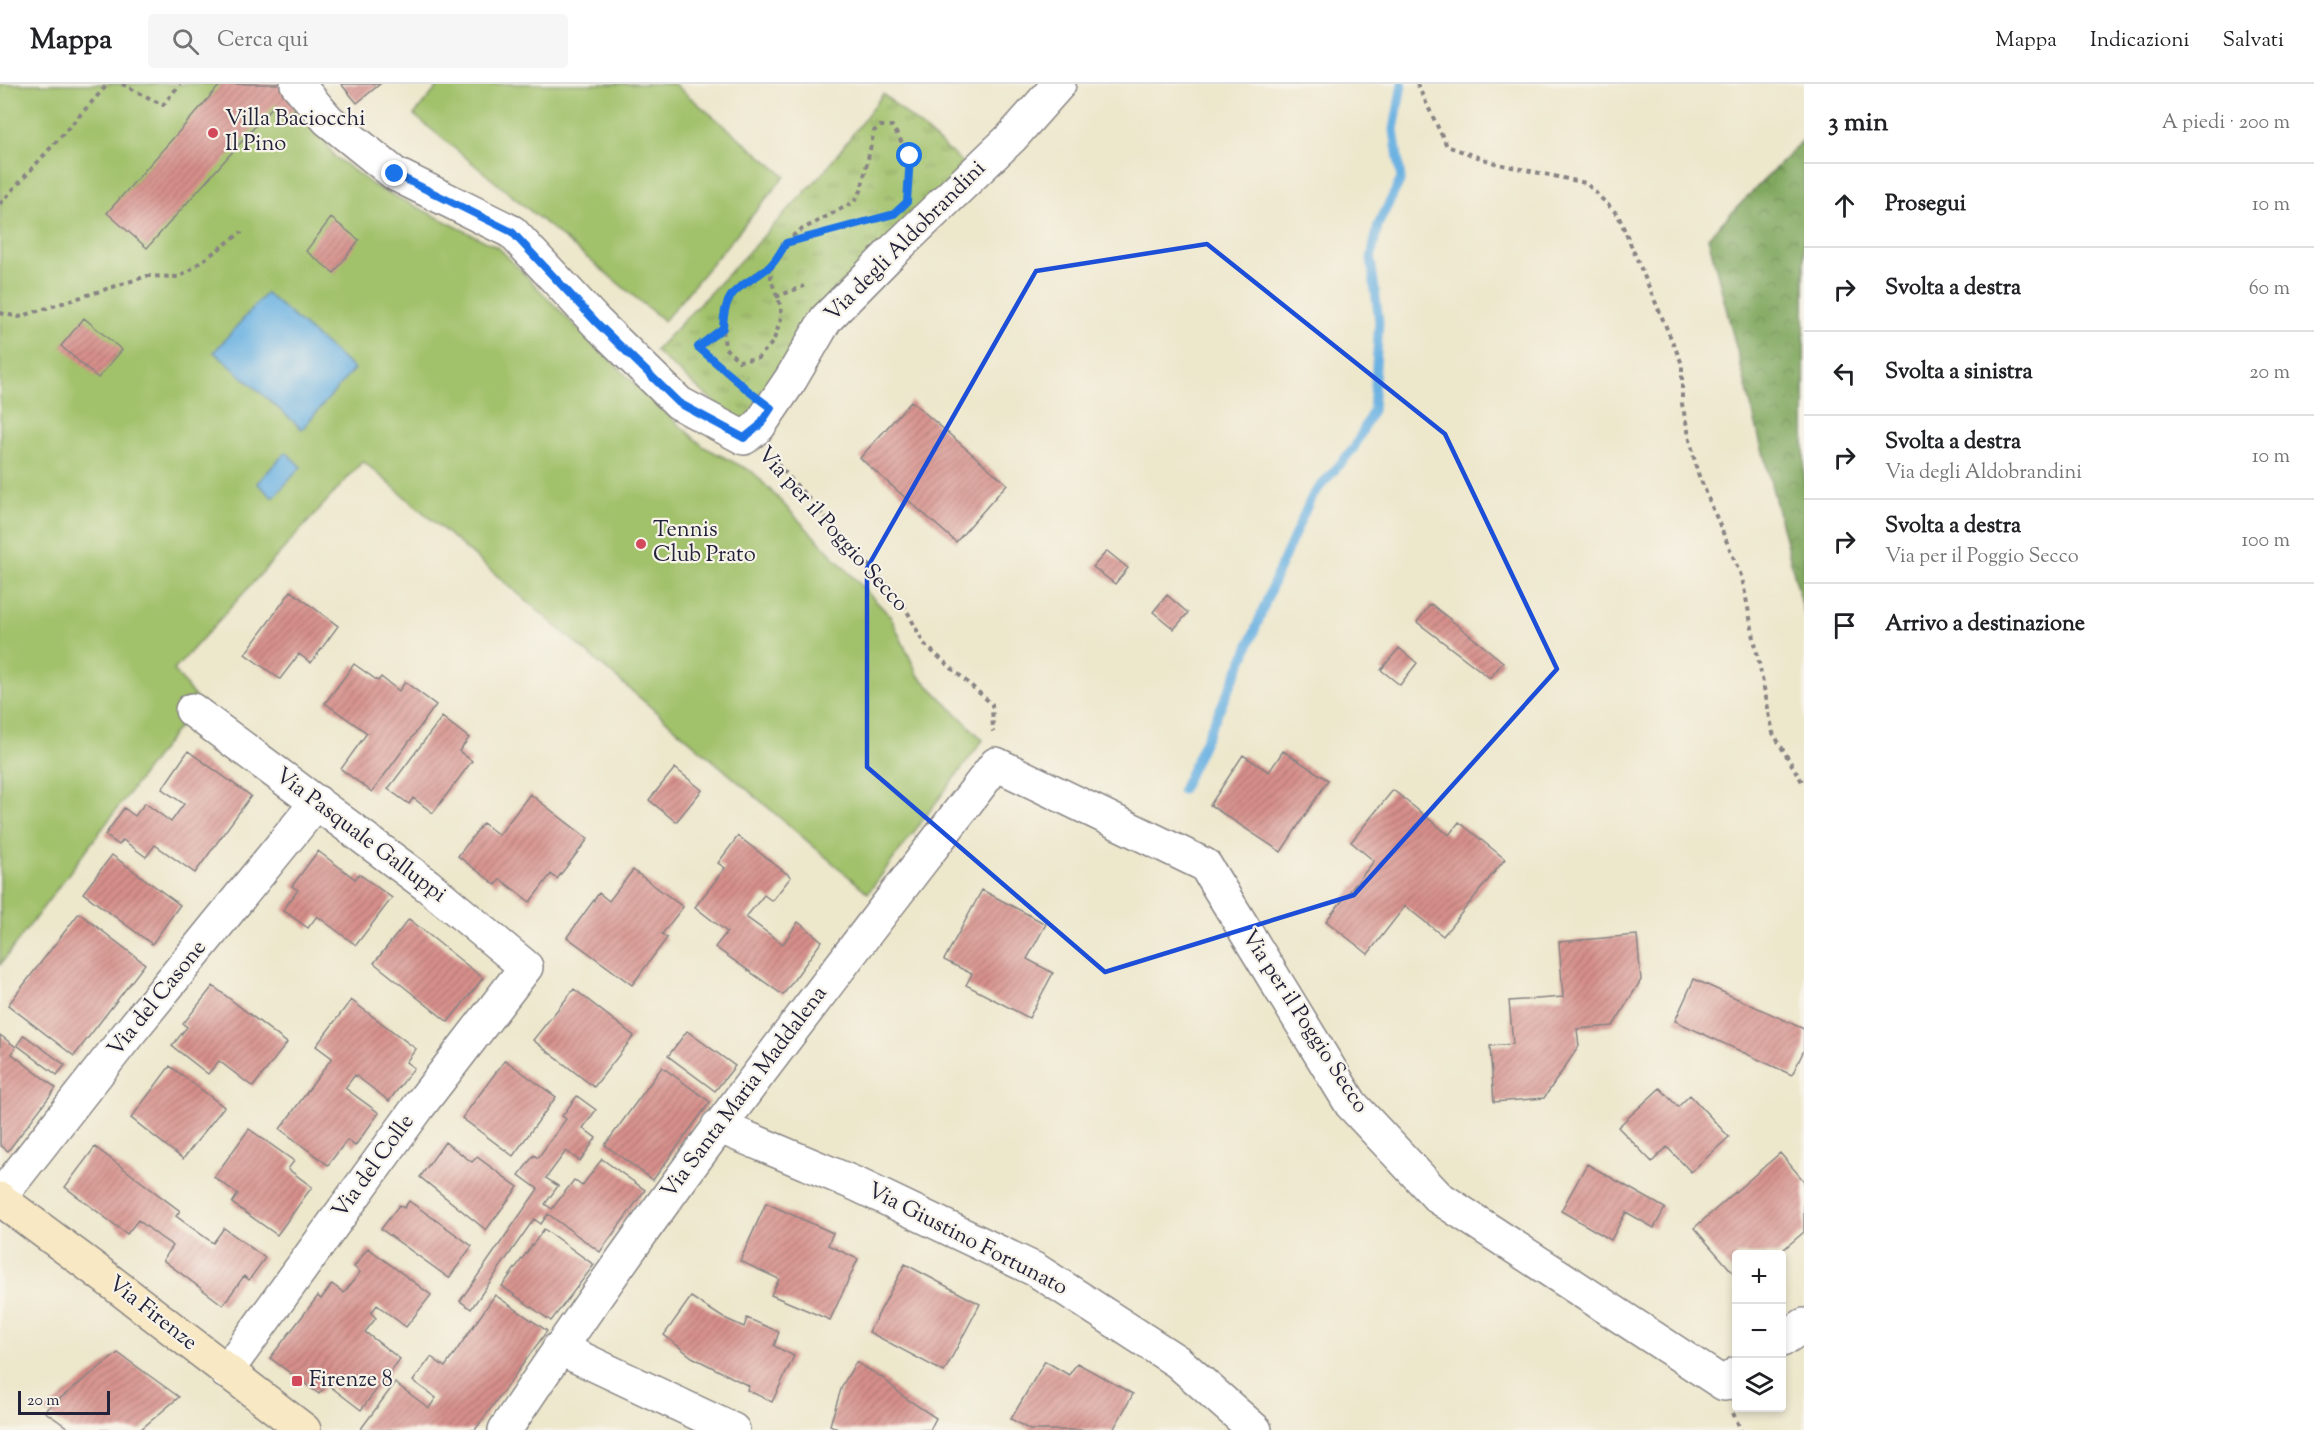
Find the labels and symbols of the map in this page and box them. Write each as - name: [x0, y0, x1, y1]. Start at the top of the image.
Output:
- place label: Villa Baciocchi Il Pino: [225, 104, 366, 161]
- marker: Villa Baciocchi Il Pino: [206, 126, 220, 140]
- route start: [896, 142, 922, 168]
- street label: Via degli Aldobrandini: [818, 154, 994, 330]
- route end: [381, 160, 407, 186]
- street label: Via per il Poggio Secco: [749, 440, 915, 620]
- place label: Tennis Club Prato: [653, 515, 756, 572]
- marker: Tennis Club Prato: [634, 537, 648, 551]
- street label: Via Pasquale Galluppi: [268, 761, 452, 911]
- street label: Via per il Poggio Secco: [1233, 924, 1375, 1120]
- street label: Via del Casone: [101, 934, 215, 1064]
- street label: Via Santa Maria Maddalena: [654, 980, 836, 1206]
- street label: Via del Colle: [325, 1108, 423, 1226]
- street label: Via Giustino Fortunato: [861, 1176, 1073, 1304]
- street label: Via Firenze: [101, 1269, 203, 1359]
- place label: Firenze 8: [309, 1365, 393, 1397]
- marker: Firenze 8: [290, 1374, 304, 1388]
- scale bar: [18, 1388, 110, 1416]

